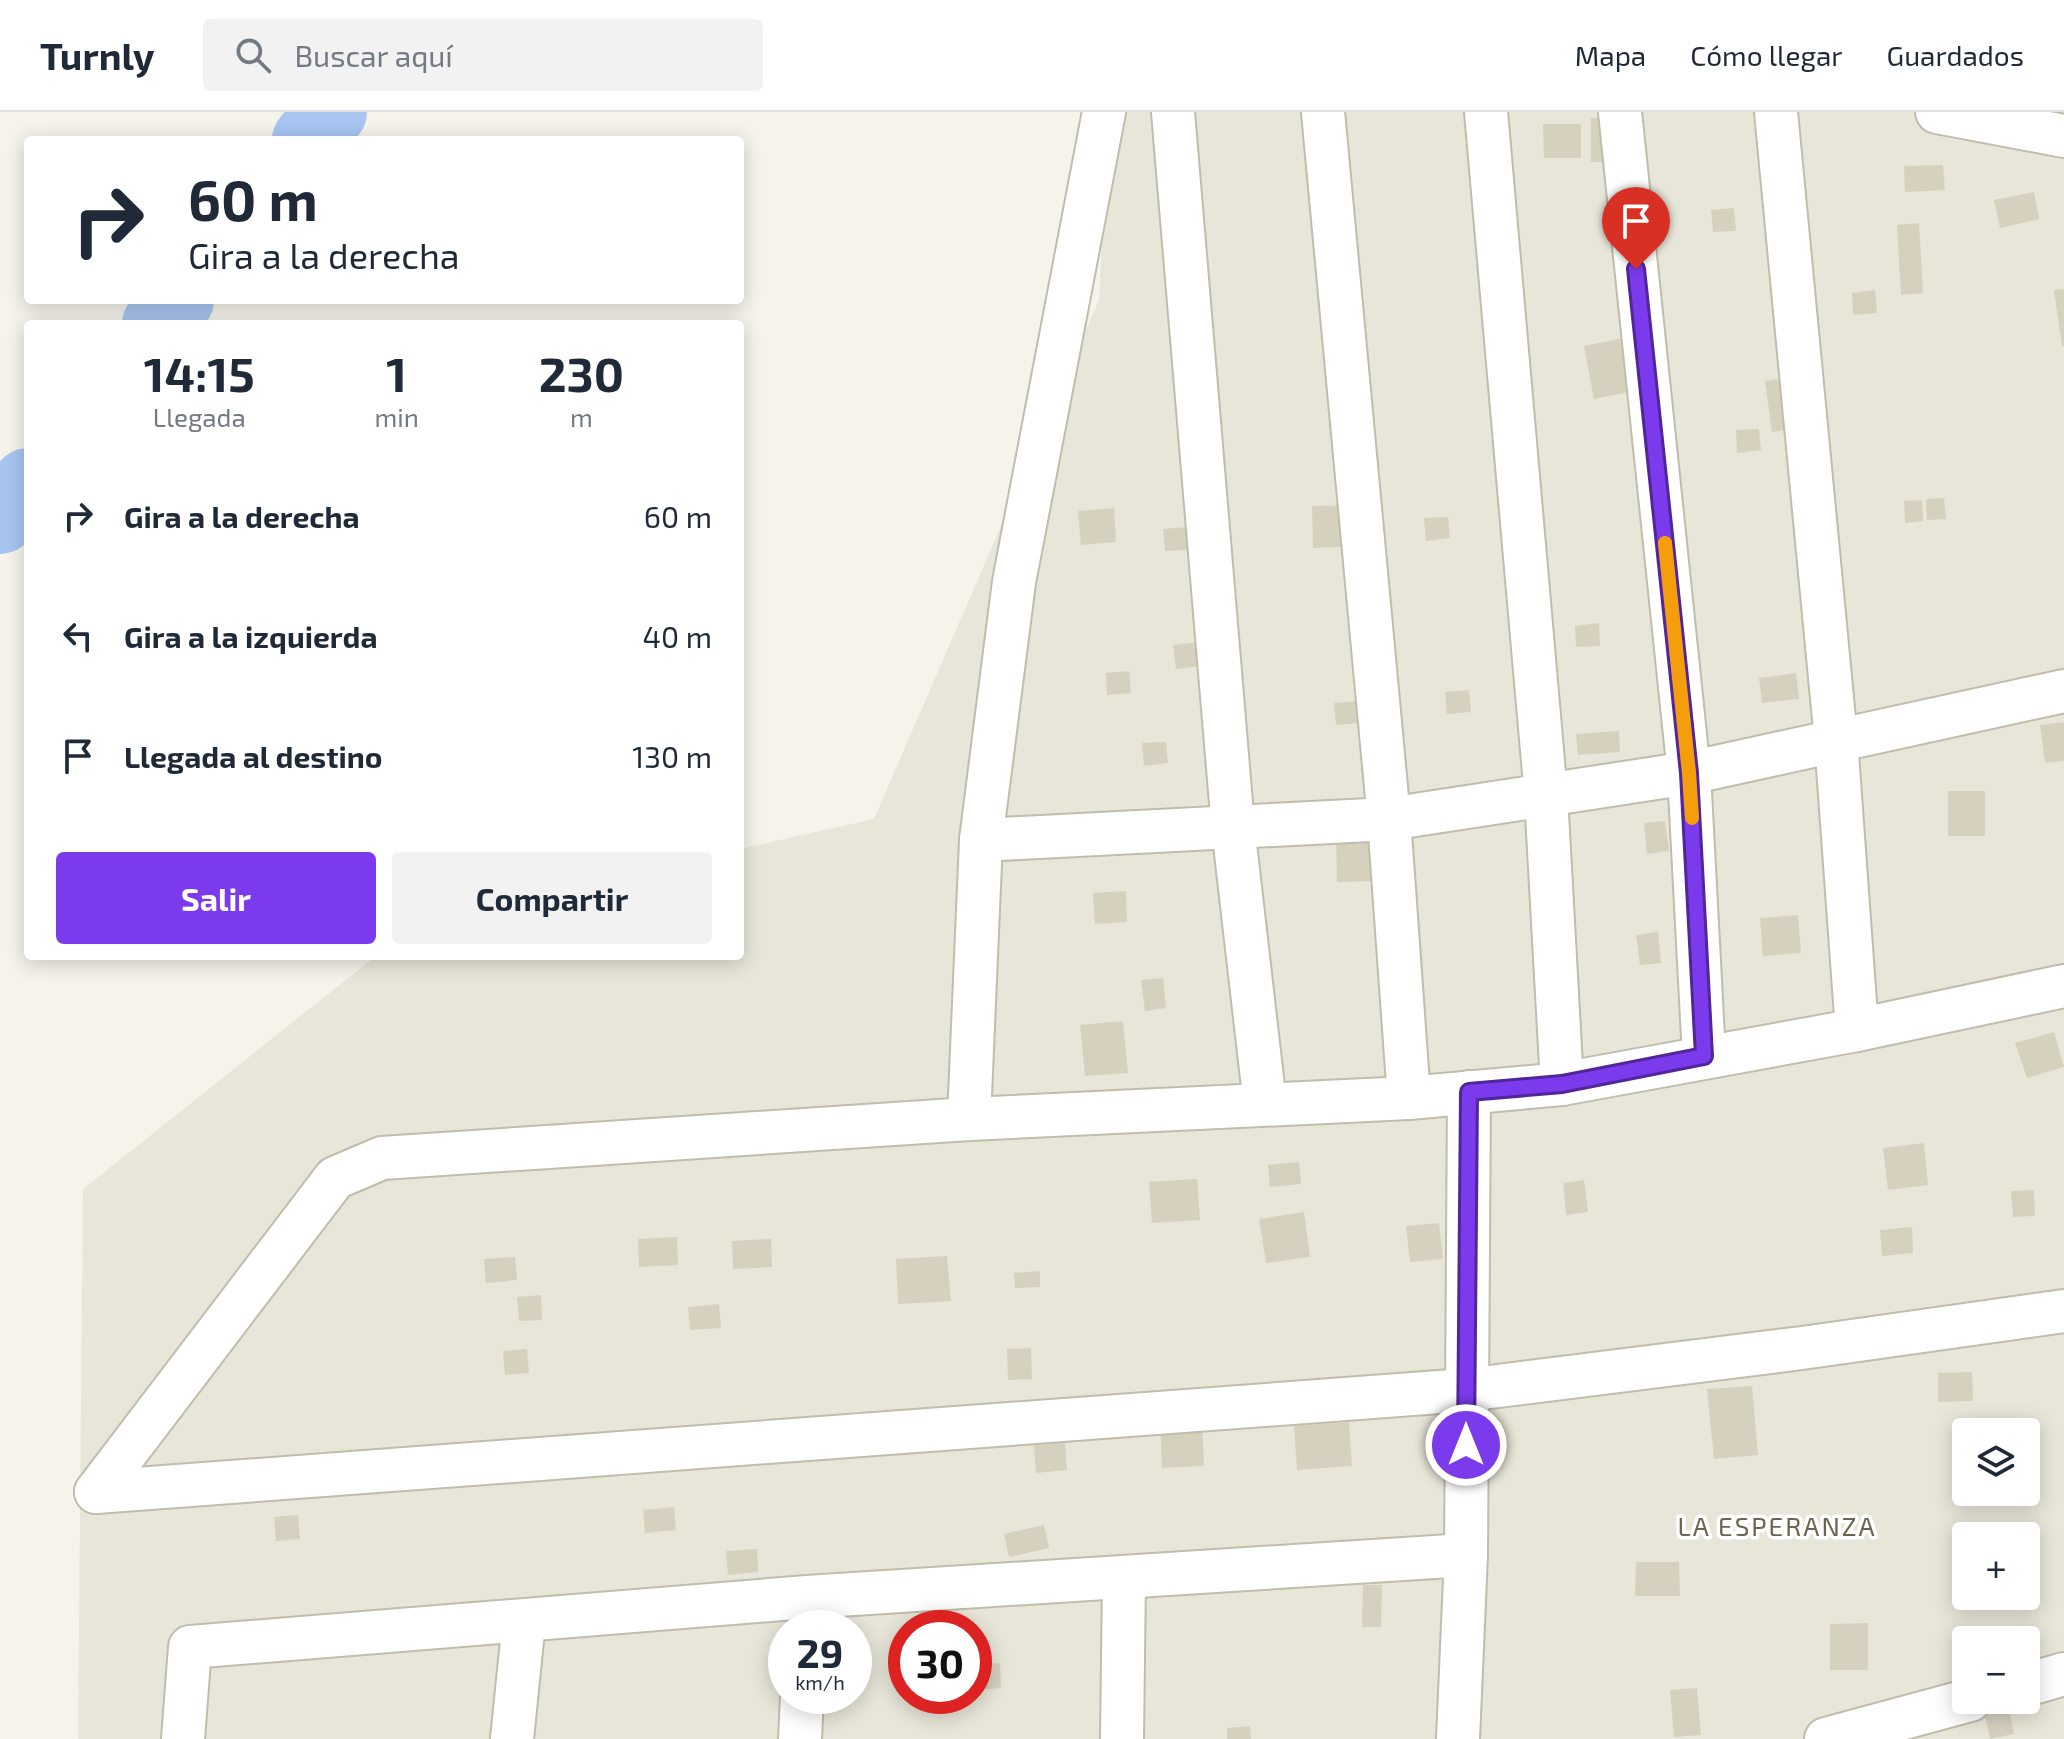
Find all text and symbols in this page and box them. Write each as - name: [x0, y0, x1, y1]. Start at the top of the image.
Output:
- search box: [203, 19, 763, 91]
- text: Turnly: [40, 32, 155, 78]
- icon: search: [231, 33, 275, 77]
- text: Buscar aquí: [295, 37, 453, 73]
- text: Mapa: [1575, 38, 1646, 72]
- text: Cómo llegar: [1690, 38, 1843, 72]
- text: Guardados: [1887, 38, 2024, 72]
- text: 60 m: [188, 165, 318, 232]
- icon: right: [56, 168, 160, 272]
- pin: [1602, 187, 1670, 269]
- icon: arrive: [1614, 199, 1658, 243]
- text: Gira a la derecha: [188, 233, 460, 276]
- text: 14:15: [144, 344, 255, 402]
- text: 1: [386, 344, 407, 402]
- text: 230: [539, 344, 624, 402]
- text: Llegada: [153, 401, 246, 432]
- text: min: [375, 401, 419, 432]
- text: m: [570, 401, 593, 432]
- icon: right: [56, 494, 100, 538]
- text: Gira a la derecha: [124, 498, 360, 534]
- text: 60 m: [644, 498, 712, 534]
- icon: left: [56, 614, 100, 658]
- text: Gira a la izquierda: [124, 618, 378, 654]
- text: 40 m: [642, 618, 712, 654]
- icon: arrive: [56, 734, 100, 778]
- text: Llegada al destino: [124, 738, 383, 774]
- text: 130 m: [632, 738, 712, 774]
- button: Salir: [56, 852, 376, 944]
- button: Compartir: [392, 852, 712, 944]
- position arrow: [1424, 1403, 1508, 1487]
- map controls: [1952, 1418, 2040, 1714]
- button: layers: [1952, 1418, 2040, 1506]
- district label: LA ESPERANZA: [1677, 1510, 1877, 1541]
- button: +: [1952, 1522, 2040, 1610]
- speed limit sign: 30: [888, 1610, 992, 1714]
- button: −: [1952, 1626, 2040, 1714]
- text: 29: [797, 1628, 843, 1676]
- text: km/h: [795, 1670, 845, 1694]

